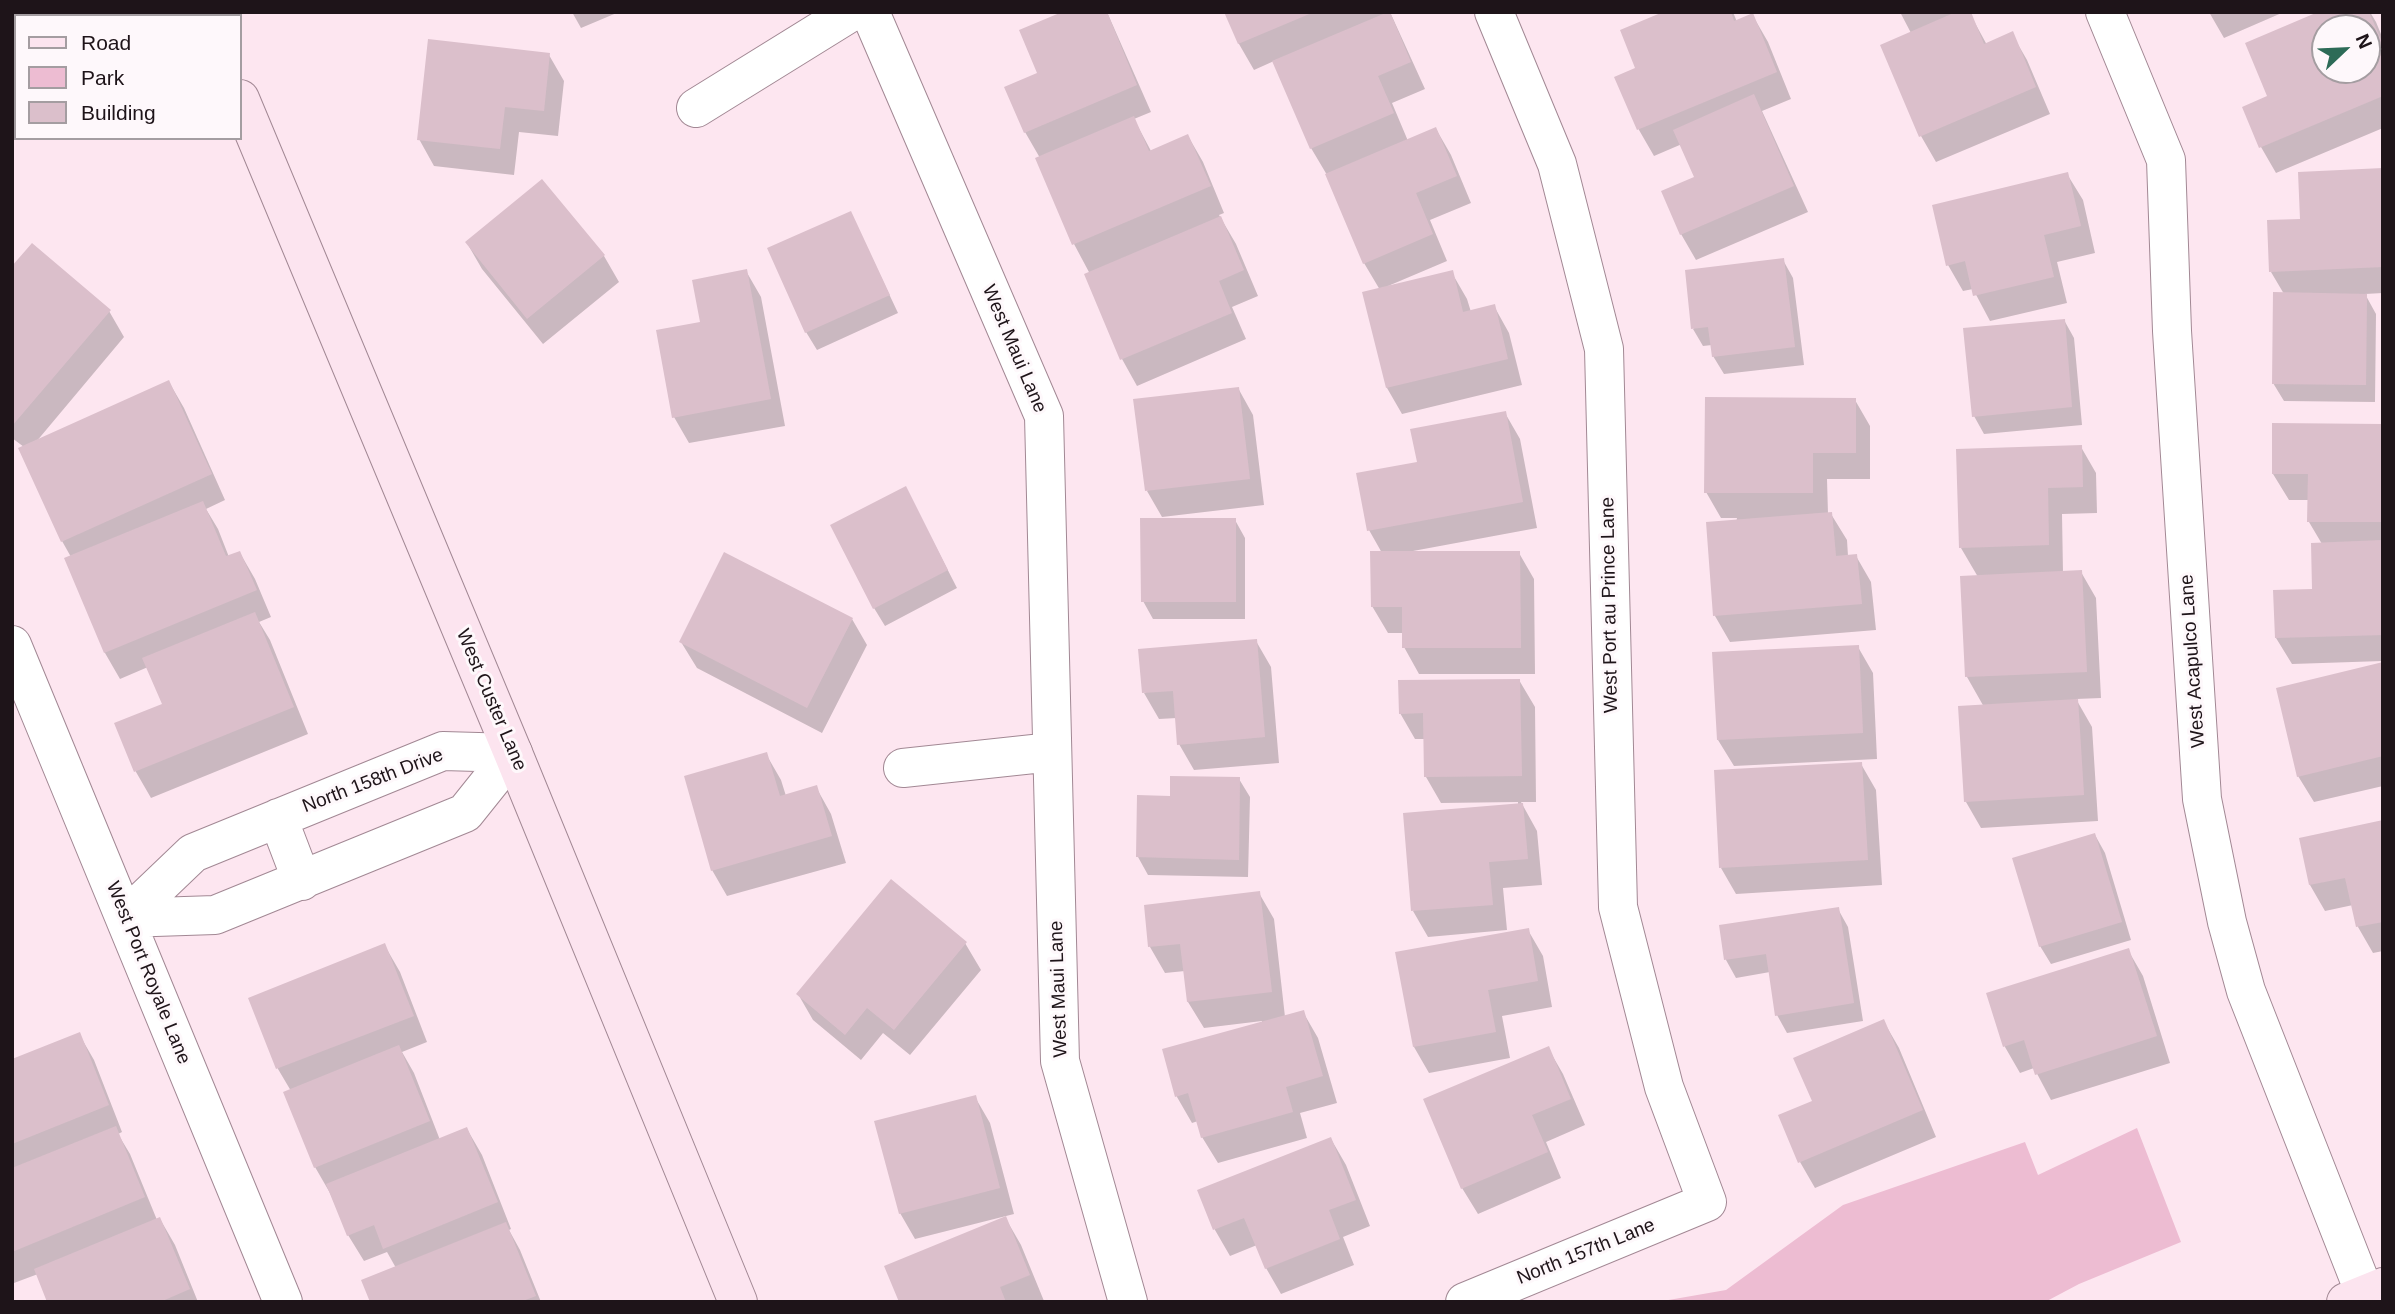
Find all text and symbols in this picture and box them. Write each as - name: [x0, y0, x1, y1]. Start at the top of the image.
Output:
- legend: [14, 14, 242, 140]
- north arrow: [2311, 14, 2381, 84]
- text: Road: [81, 31, 131, 54]
- text: N: [2352, 31, 2376, 52]
- text: Park: [81, 66, 124, 89]
- text: Building: [81, 101, 156, 124]
- street label: West Maui Lane: [977, 282, 1051, 416]
- street label: West Port au Prince Lane: [1597, 497, 1623, 713]
- street label: West Acapulco Lane: [2176, 573, 2210, 749]
- street label: West Custer Lane: [451, 626, 531, 774]
- street label: North 158th Drive: [299, 744, 447, 818]
- street label: West Port Royale Lane: [101, 878, 195, 1068]
- street label: West Maui Lane: [1045, 920, 1073, 1058]
- street label: North 157th Lane: [1514, 1214, 1658, 1290]

